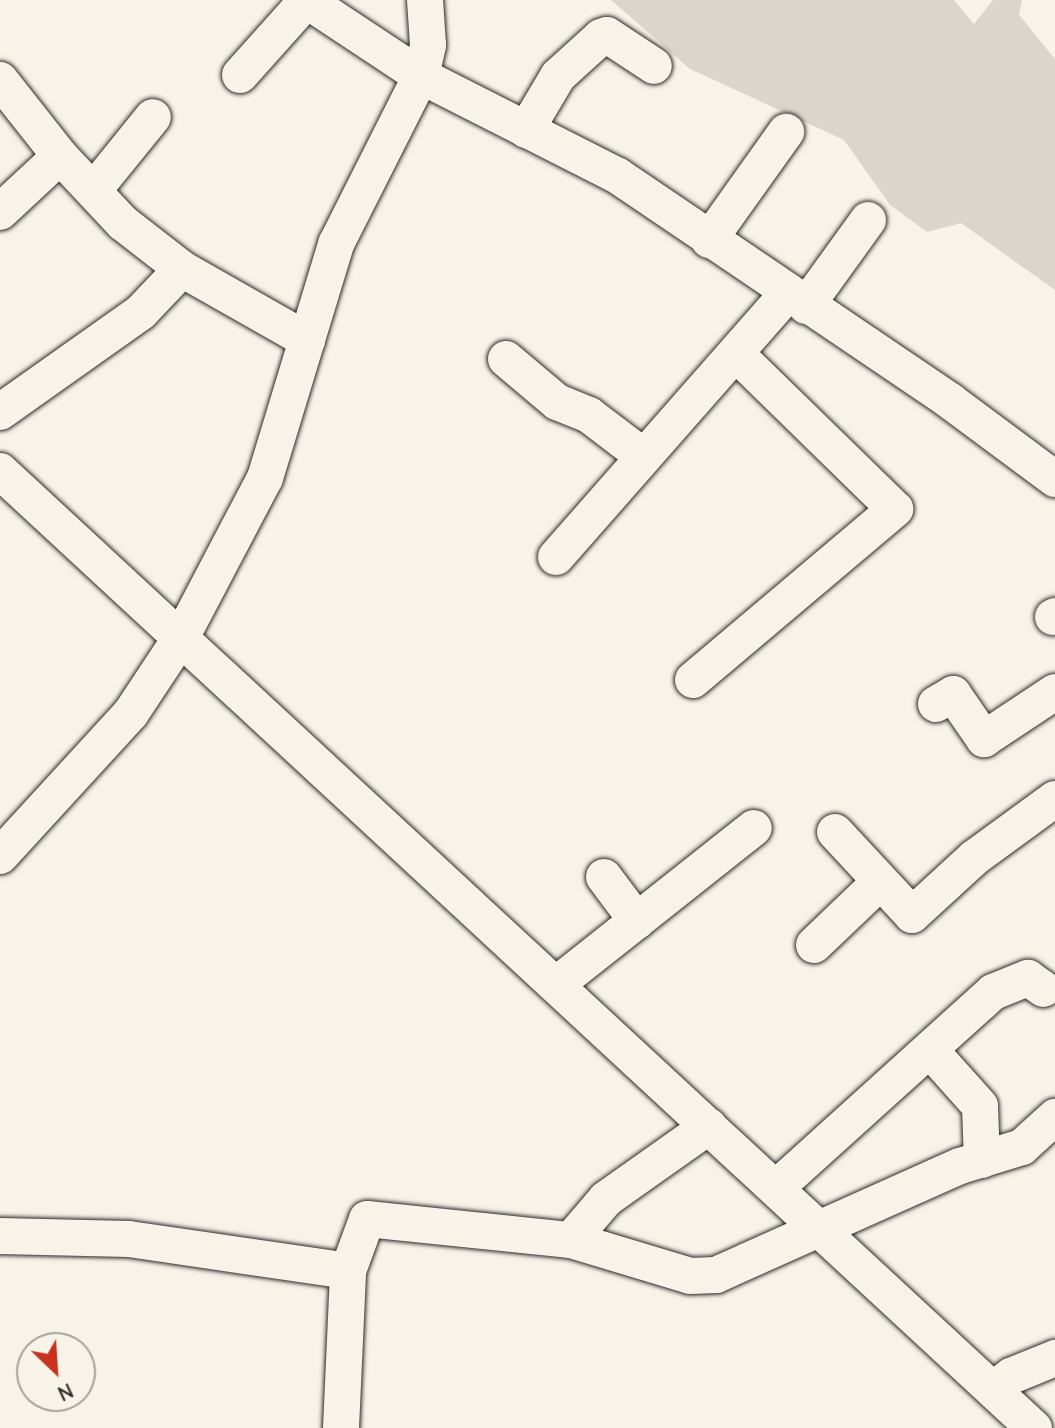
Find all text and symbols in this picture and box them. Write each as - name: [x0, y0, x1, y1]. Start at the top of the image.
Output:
- north arrow: [16, 1332, 96, 1412]
- text: N: [53, 1377, 77, 1407]

